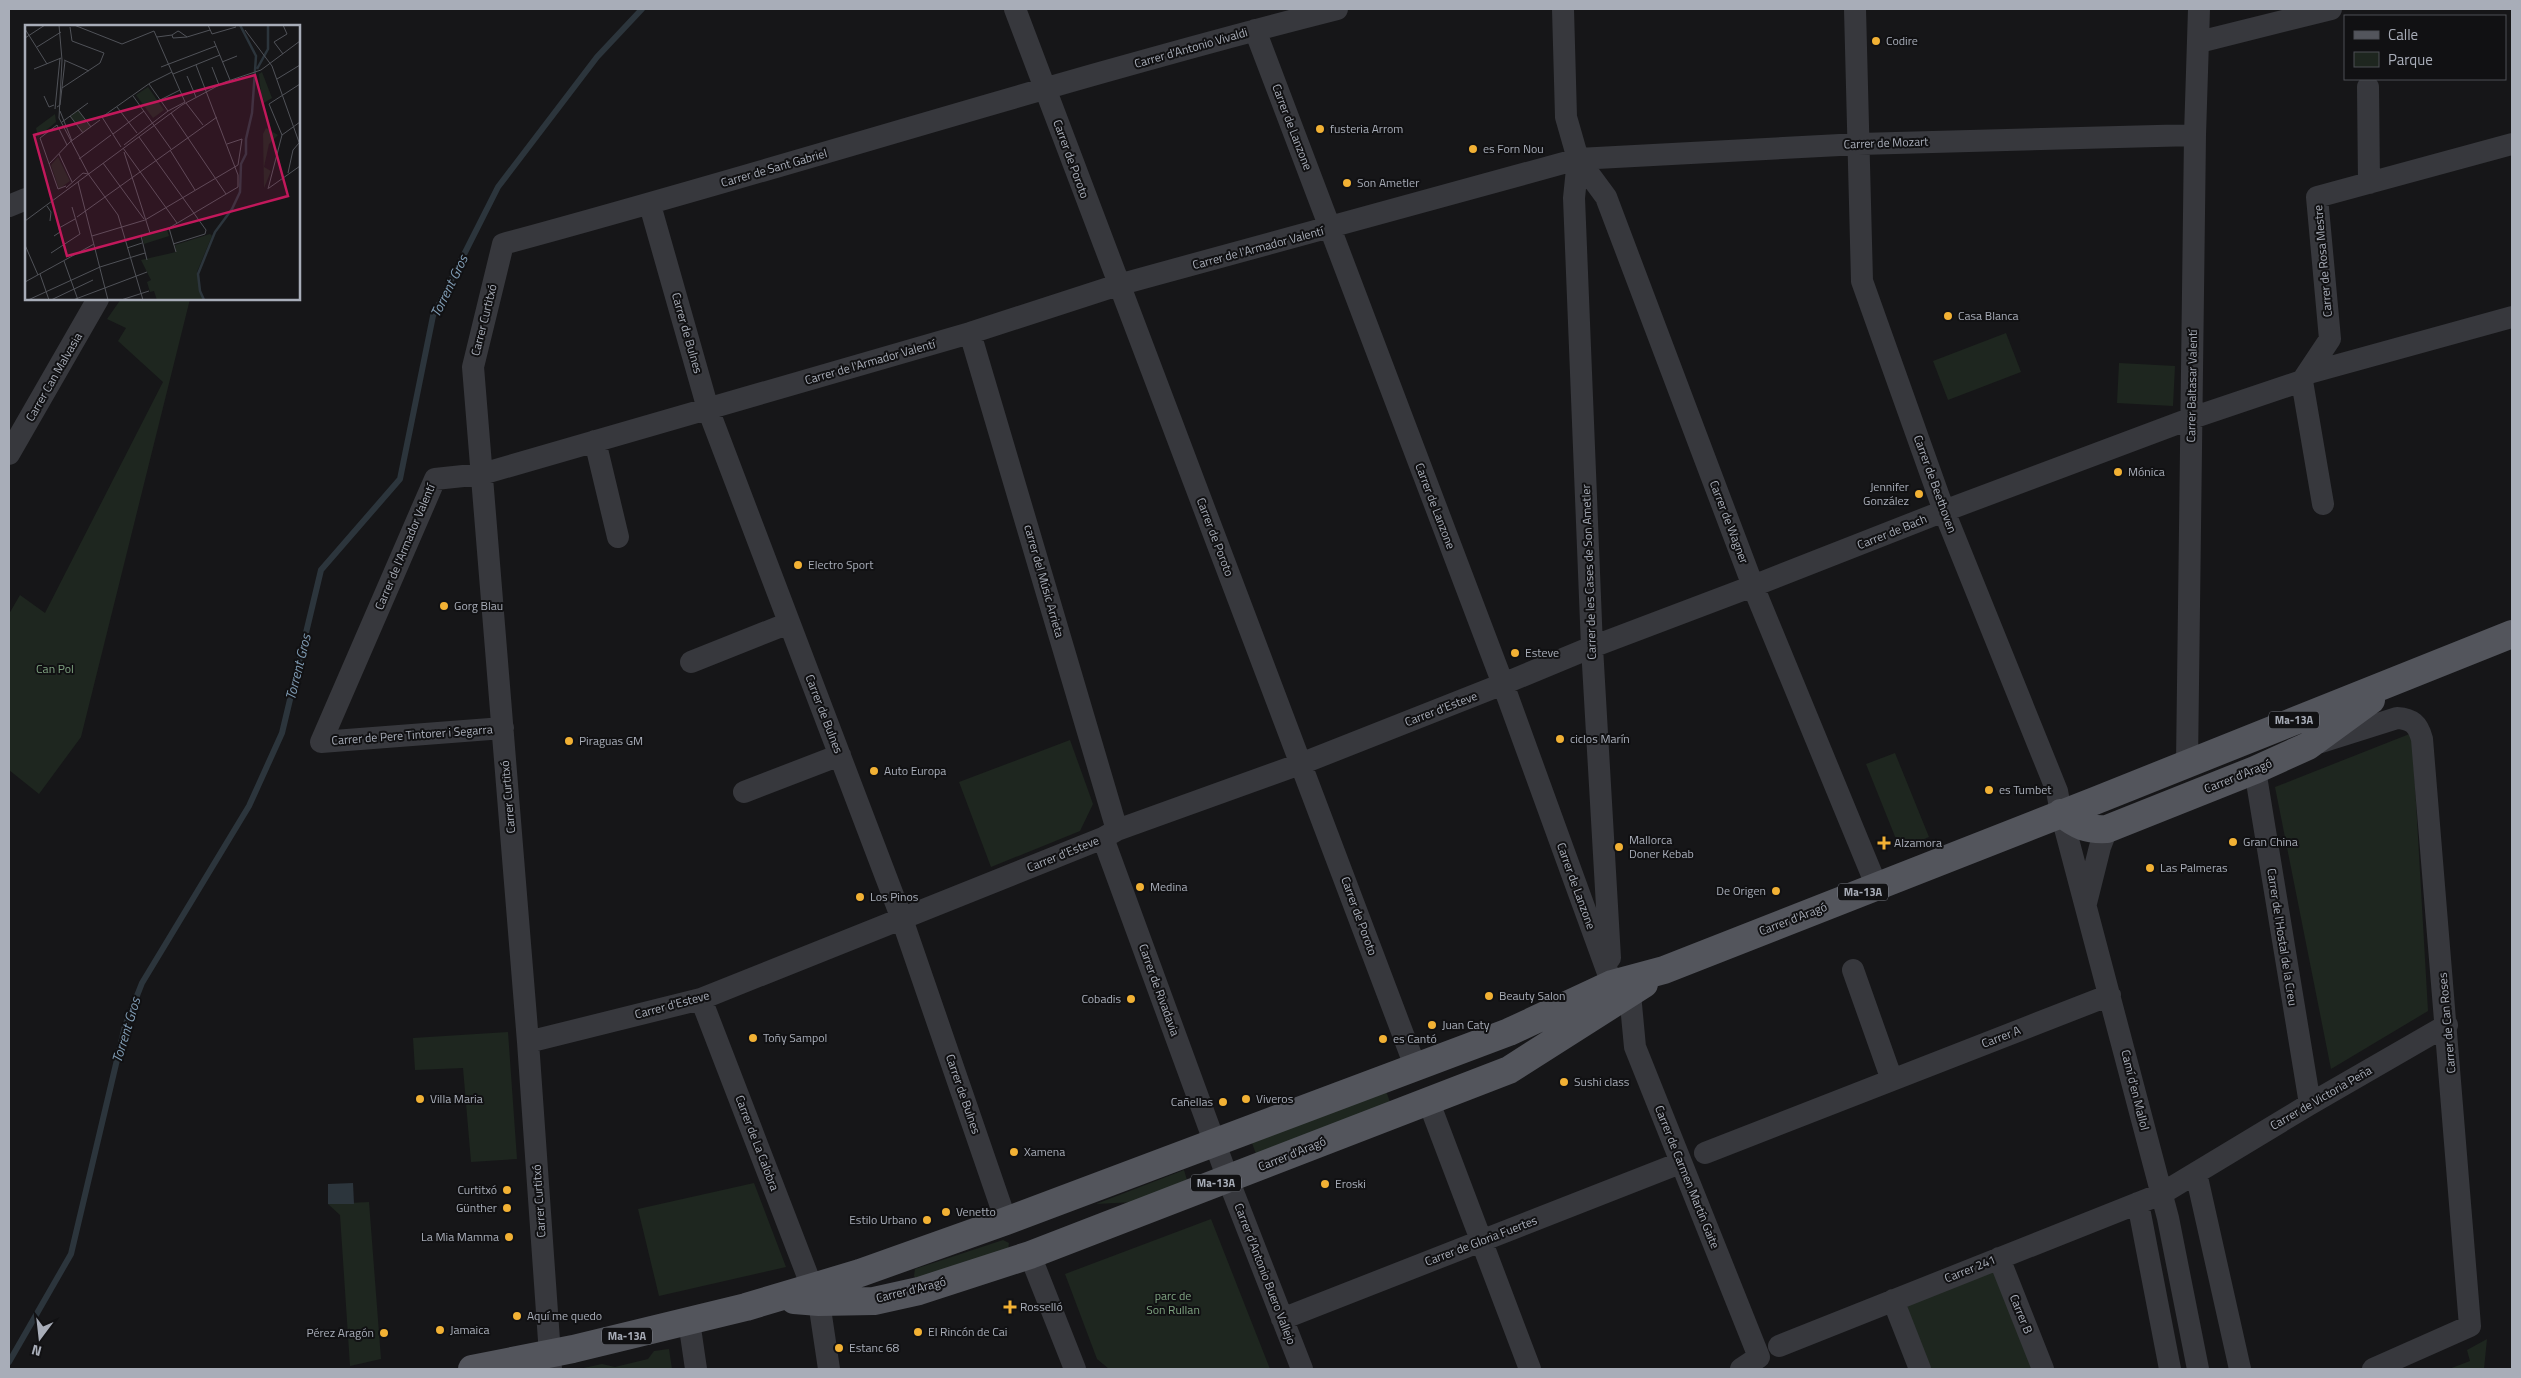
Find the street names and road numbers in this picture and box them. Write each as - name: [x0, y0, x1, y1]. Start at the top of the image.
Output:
- street label: Carrer d'Antonio Vivaldi: [1132, 22, 1250, 73]
- street label: Carrer de Lanzone: [1267, 81, 1318, 173]
- street label: Carrer de Poroto: [1048, 117, 1095, 201]
- street label: Carrer de Mozart: [1843, 131, 1929, 153]
- street label: Carrer de Sant Gabriel: [719, 143, 829, 192]
- street label: Carrer de Rosa Mestre: [2308, 204, 2337, 318]
- street label: Carrer de l'Armador Valentí: [1190, 221, 1327, 274]
- street label: Carrer Curtitxó: [465, 282, 502, 358]
- street label: Carrer de Bulnes: [667, 290, 708, 376]
- street label: Carrer Baltasar Valentí: [2181, 328, 2202, 443]
- street label: Carrer Can Malvasia: [20, 329, 87, 425]
- street label: Carrer de l'Armador Valentí: [802, 333, 939, 389]
- street label: Carrer de Beethoven: [1909, 432, 1962, 536]
- street label: Carrer de Lanzone: [1410, 460, 1461, 552]
- street label: Carrer de Wagner: [1705, 477, 1754, 566]
- street label: Carrer de l'Armador Valentí: [369, 480, 440, 613]
- street label: Carrer de les Cases de Son Ametler: [1576, 484, 1601, 660]
- street label: Carrer de Poroto: [1192, 495, 1239, 579]
- street label: Carrer de Bach: [1854, 509, 1930, 554]
- street label: carrer del Músic Arrieta: [1019, 522, 1070, 640]
- street label: Carrer de Bulnes: [801, 672, 848, 756]
- street label: Carrer d'Esteve: [1402, 686, 1480, 731]
- road number: Ma-13A: [2269, 712, 2319, 728]
- street label: Carrer de Pere Tintorer i Segarra: [331, 719, 493, 750]
- street label: Carrer d'Aragó: [2201, 753, 2275, 798]
- street label: Carrer Curtitxó: [495, 760, 520, 834]
- street label: Carrer d'Esteve: [1024, 830, 1102, 877]
- street label: Carrer de Lanzone: [1552, 840, 1601, 932]
- street label: Carrer de l'Hostal de la Creu: [2262, 867, 2303, 1007]
- street label: Carrer de Poroto: [1336, 874, 1383, 958]
- road number: Ma-13A: [1838, 884, 1888, 900]
- street label: Carrer d'Aragó: [1756, 897, 1830, 940]
- street label: Carrer de Rivadavia: [1134, 941, 1185, 1039]
- street label: Carrer de Can Roses: [2433, 971, 2460, 1074]
- street label: Carrer d'Esteve: [632, 985, 711, 1024]
- street label: Carrer A: [1978, 1020, 2023, 1053]
- street label: Camí d'en Mallol: [2116, 1048, 2155, 1132]
- street label: Carrer de Bulnes: [941, 1051, 986, 1137]
- street label: Carrer de Victoria Peña: [2266, 1061, 2375, 1135]
- street label: Carrer de La Calobra: [730, 1092, 784, 1193]
- street label: Carrer de Carmen Martín Gaite: [1650, 1102, 1725, 1251]
- street label: Carrer d'Aragó: [1255, 1131, 1329, 1176]
- street label: Carrer Curtitxó: [526, 1164, 551, 1238]
- road number: Ma-13A: [1191, 1174, 1241, 1192]
- street label: Carrer d'Antonio Buero Vallejo: [1230, 1200, 1301, 1347]
- street label: Carrer de Gloria Fuertes: [1422, 1210, 1540, 1271]
- street label: Carrer 241: [1941, 1250, 1998, 1287]
- street label: Carrer d'Aragó: [874, 1272, 948, 1307]
- street label: Carrer B: [2005, 1291, 2038, 1336]
- road number: Ma-13A: [602, 1328, 652, 1344]

